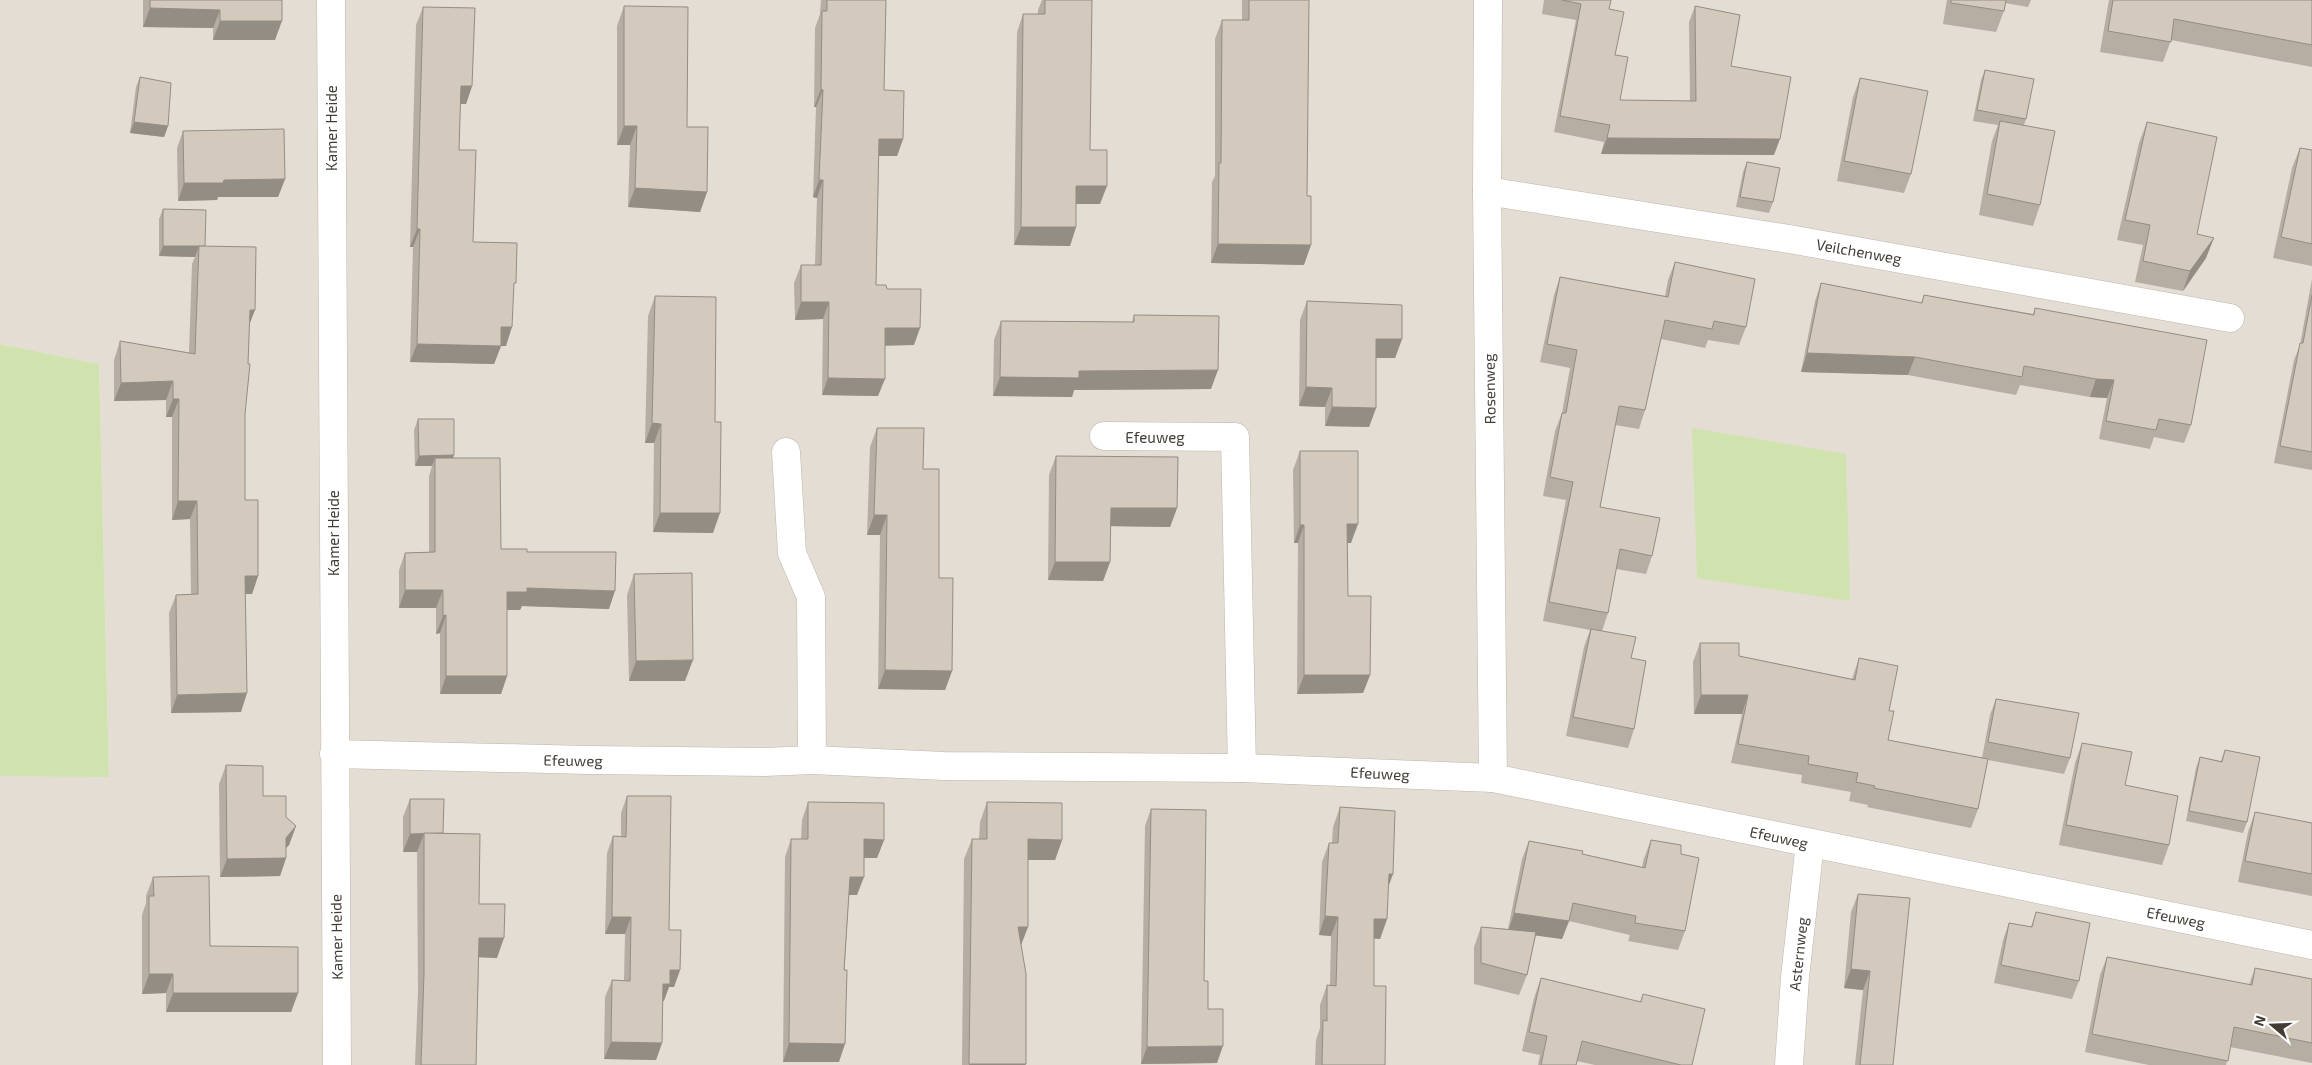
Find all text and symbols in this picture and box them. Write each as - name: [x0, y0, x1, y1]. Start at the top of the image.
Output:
- street label: Kamer Heide: [322, 85, 340, 171]
- street label: Veilchenweg: [1815, 235, 1904, 267]
- street label: Rosenweg: [1479, 353, 1499, 425]
- street label: Efeuweg: [1125, 428, 1185, 446]
- street label: Kamer Heide: [324, 490, 342, 576]
- street label: Efeuweg: [543, 750, 603, 770]
- street label: Efeuweg: [1350, 762, 1411, 784]
- street label: Efeuweg: [1748, 822, 1811, 852]
- street label: Kamer Heide: [326, 894, 346, 980]
- street label: Efeuweg: [2145, 903, 2207, 932]
- street label: Asternweg: [1785, 916, 1811, 992]
- north arrow: [2247, 1000, 2297, 1050]
- text: N: [2250, 1013, 2269, 1028]

